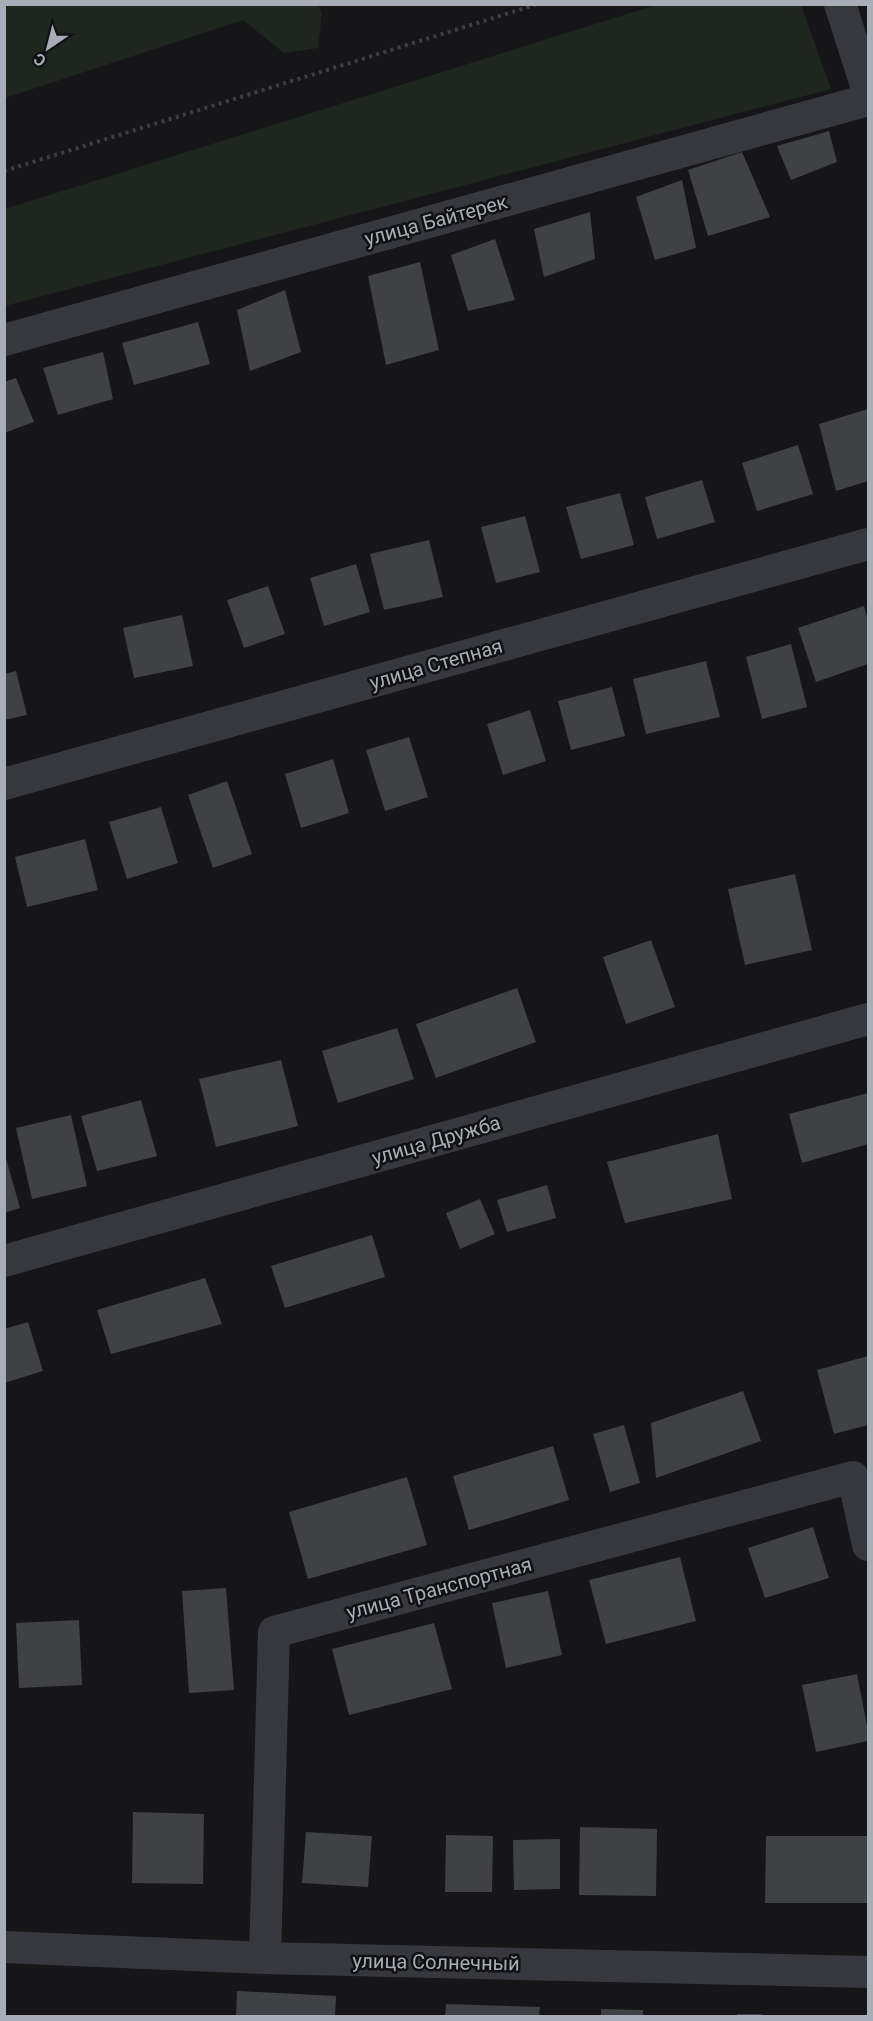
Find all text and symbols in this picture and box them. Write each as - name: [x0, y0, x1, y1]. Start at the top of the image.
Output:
- north arrow: [18, 18, 78, 78]
- text: С: [30, 49, 49, 71]
- street label: улица Байтерек: [362, 189, 510, 251]
- street label: улица Степная: [367, 634, 505, 694]
- street label: улица Дружба: [369, 1110, 503, 1170]
- street label: улица Транспортная: [344, 1552, 534, 1624]
- street label: улица Солнечный: [352, 1949, 520, 1975]

